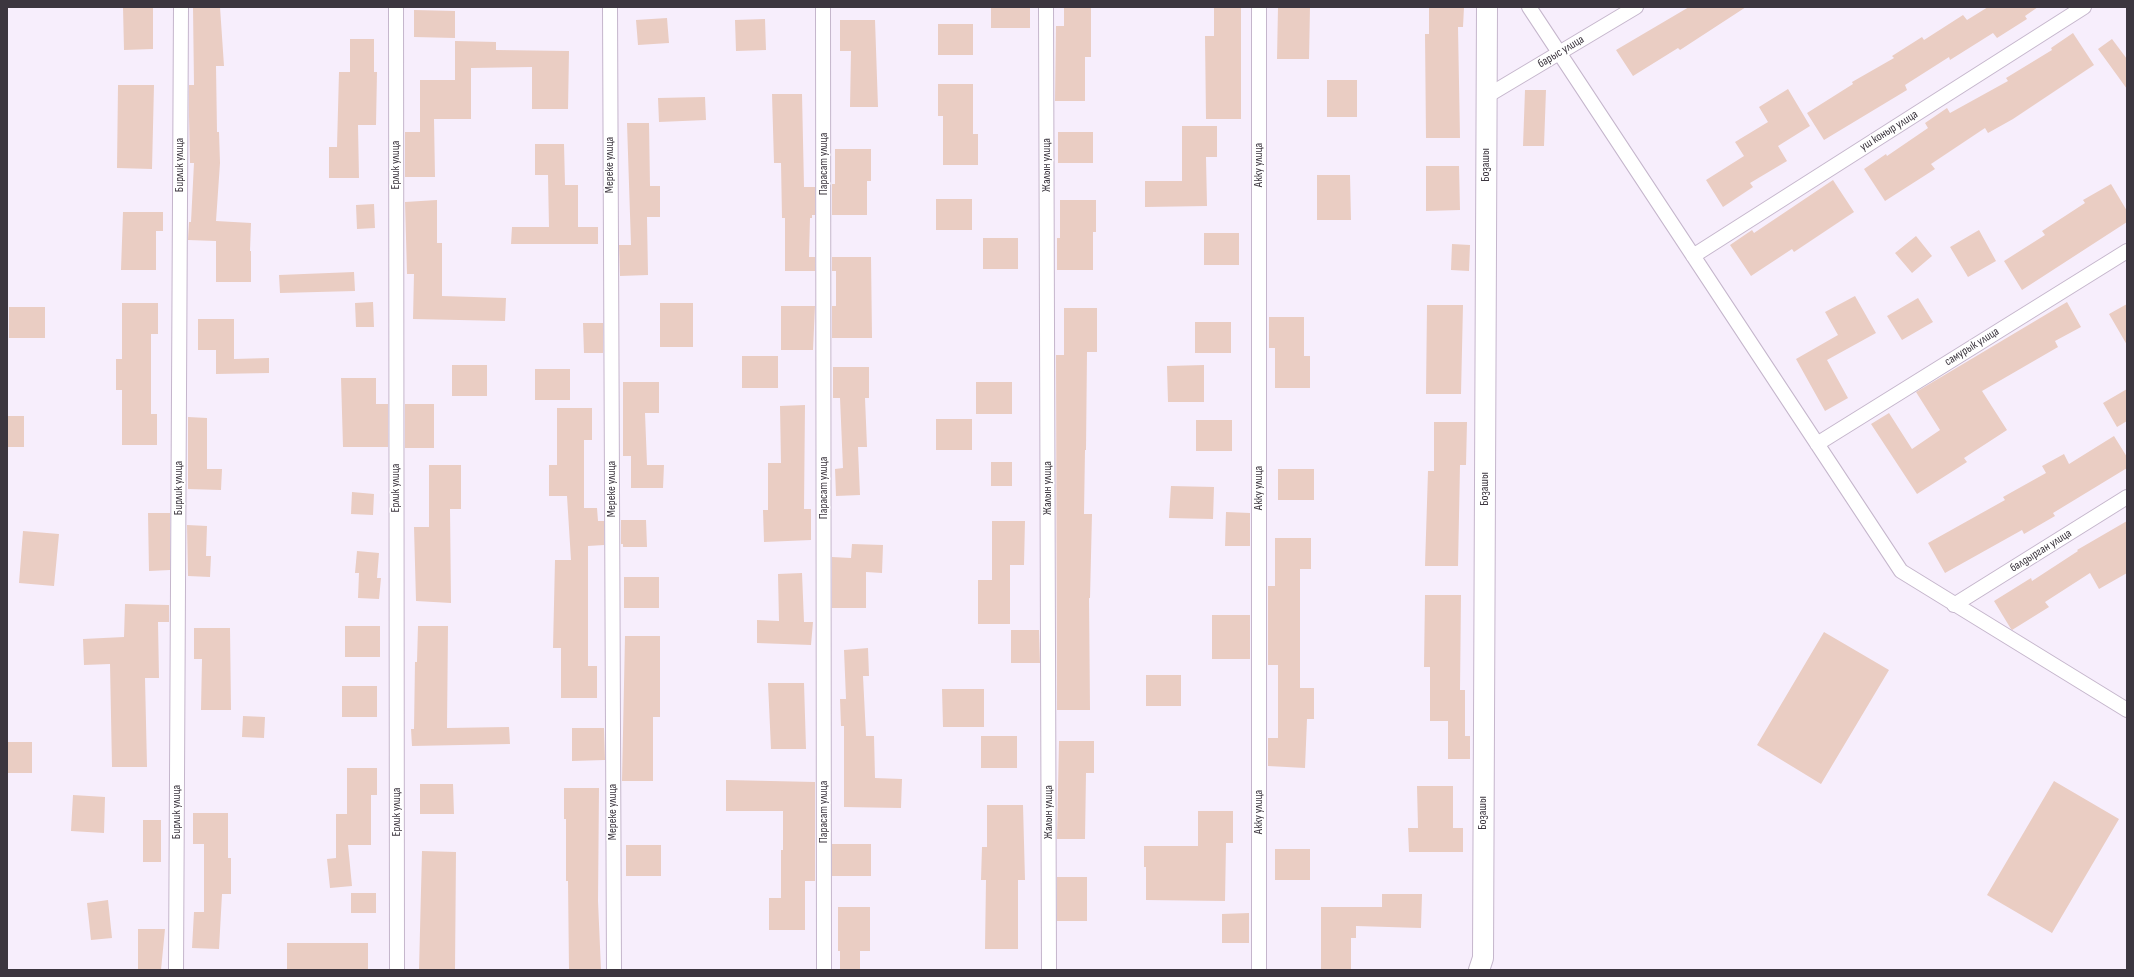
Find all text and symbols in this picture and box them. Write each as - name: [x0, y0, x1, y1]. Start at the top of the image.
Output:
- street label: барыс улица: [1535, 33, 1587, 71]
- street label: уш коныр улица: [1857, 107, 1921, 155]
- street label: Парасат улица: [817, 133, 831, 195]
- street label: Мереке улица: [603, 137, 617, 193]
- street label: Бирлик улица: [173, 138, 187, 192]
- street label: Жалын улица: [1040, 138, 1054, 192]
- street label: Ерлик улица: [389, 141, 403, 189]
- street label: Акку улица: [1252, 143, 1266, 187]
- street label: Бозашы: [1479, 148, 1493, 182]
- street label: самурык улица: [1942, 325, 2002, 369]
- street label: Парасат улица: [817, 457, 831, 519]
- street label: Бирлик улица: [172, 461, 186, 515]
- street label: Мереке улица: [605, 461, 619, 517]
- street label: Жалын улица: [1041, 461, 1055, 515]
- street label: Ерлик улица: [389, 464, 403, 512]
- street label: Акку улица: [1252, 466, 1266, 510]
- street label: Бозашы: [1478, 472, 1492, 506]
- street label: балдырган улица: [2008, 526, 2074, 576]
- street label: Парасат улица: [817, 781, 831, 843]
- street label: Мереке улица: [606, 784, 620, 840]
- street label: Бирлик улица: [170, 785, 184, 839]
- street label: Жалын улица: [1042, 785, 1056, 839]
- street label: Ерлик улица: [390, 788, 404, 836]
- street label: Акку улица: [1252, 790, 1266, 834]
- street label: Бозашы: [1476, 796, 1490, 830]

